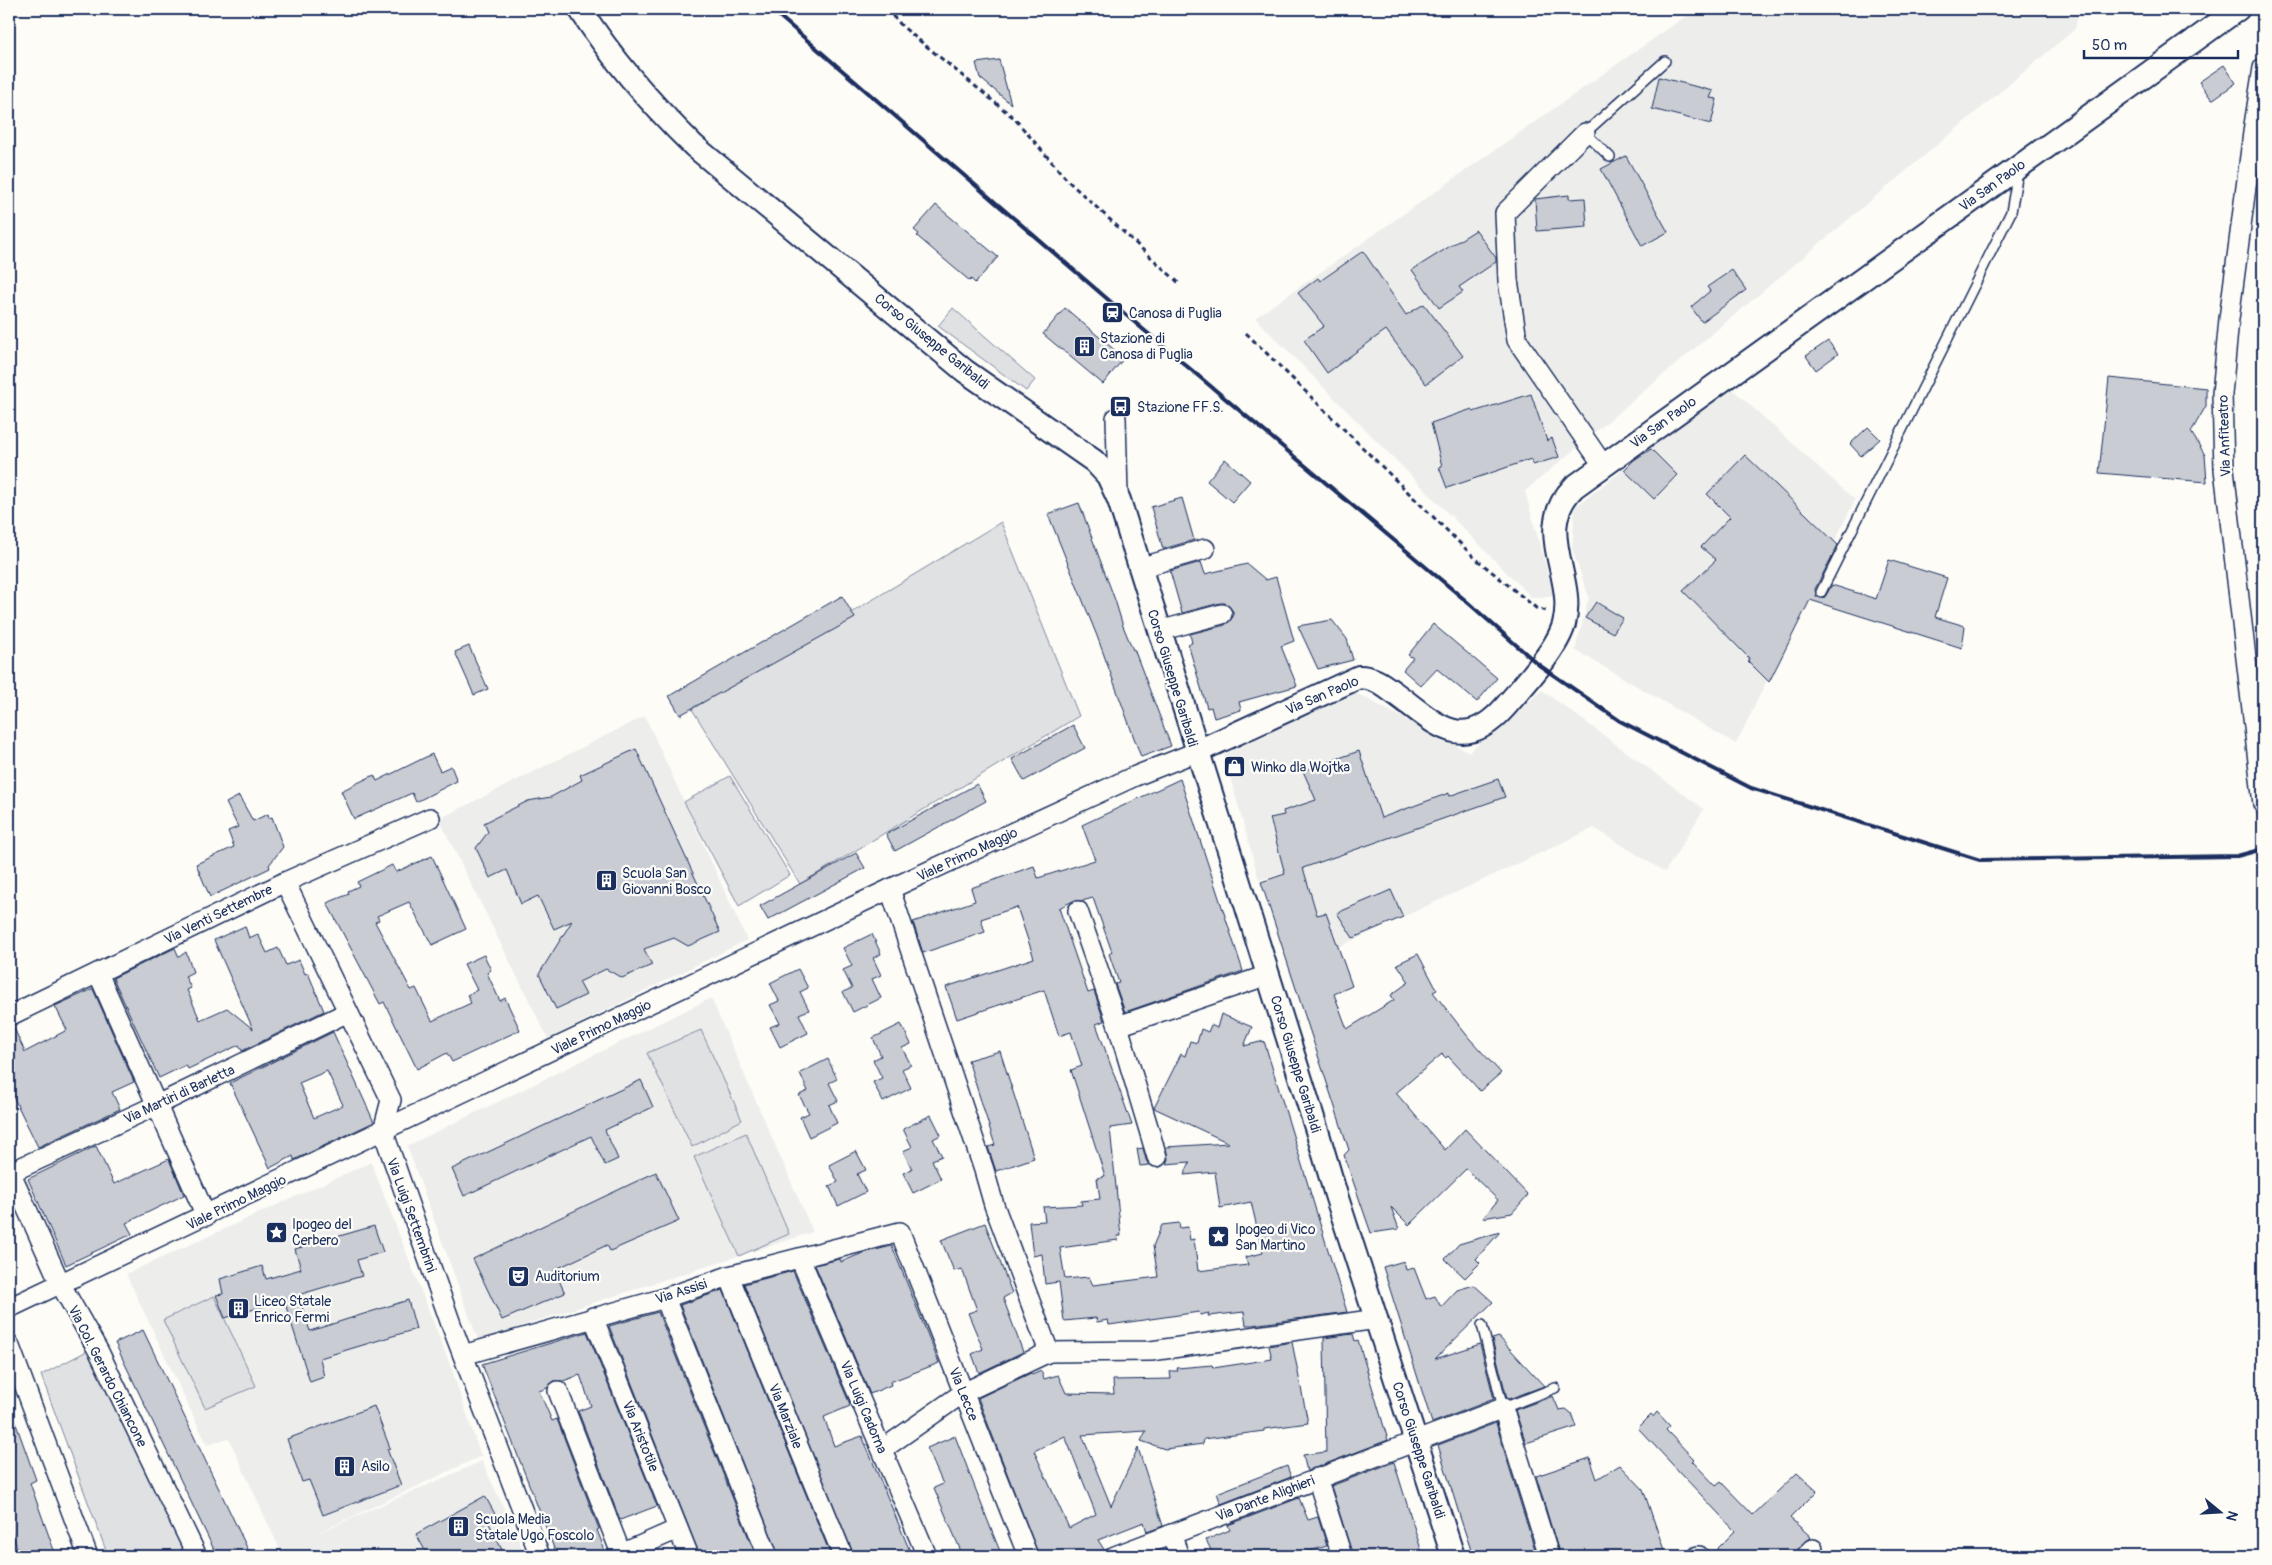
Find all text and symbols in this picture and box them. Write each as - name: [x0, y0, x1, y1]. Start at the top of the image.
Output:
- scale bar: [2084, 28, 2238, 60]
- text: 50 m: [2092, 36, 2127, 55]
- street label: Via San Paolo: [1956, 155, 2029, 215]
- street label: Corso Giuseppe Garibaldi: [871, 290, 993, 393]
- station icon: Canosa di Puglia: [1101, 301, 1125, 325]
- place label: Canosa di Puglia: [1129, 305, 1222, 322]
- place label: Stazione di Canosa di Puglia: [1100, 330, 1193, 363]
- building icon: Stazione di Canosa di Puglia: [1072, 334, 1096, 358]
- street label: Via San Paolo: [1627, 392, 1700, 452]
- street label: Via Anfiteatro: [2215, 394, 2234, 477]
- bus stop icon: Stazione FF.S.: [1109, 395, 1133, 419]
- place label: Stazione FF.S.: [1137, 399, 1224, 416]
- street label: Corso Giuseppe Garibaldi: [1144, 608, 1202, 749]
- street label: Via San Paolo: [1283, 672, 1362, 718]
- shop icon: Winko dla Wojtka: [1223, 755, 1247, 779]
- place label: Winko dla Wojtka: [1251, 759, 1350, 776]
- street label: Viale Primo Maggio: [914, 824, 1021, 885]
- place label: Scuola San Giovanni Bosco: [622, 865, 712, 898]
- building icon: Scuola San Giovanni Bosco: [594, 869, 618, 893]
- street label: Via Venti Settembre: [161, 881, 275, 948]
- street label: Corso Giuseppe Garibaldi: [1267, 994, 1325, 1135]
- street label: Viale Primo Maggio: [549, 996, 654, 1059]
- street label: Via Martiri di Barletta: [121, 1061, 237, 1128]
- street label: Via Luigi Settembrini: [383, 1156, 440, 1275]
- street label: Viale Primo Maggio: [184, 1171, 289, 1234]
- place label: Ipogeo del Cerbero: [292, 1216, 352, 1249]
- place icon: Ipogeo del Cerbero: [264, 1220, 288, 1244]
- place label: Ipogeo di Vico San Martino: [1235, 1221, 1316, 1254]
- place icon: Ipogeo di Vico San Martino: [1207, 1225, 1231, 1249]
- theatre icon: Auditorium: [507, 1264, 531, 1288]
- place label: Auditorium: [535, 1268, 600, 1285]
- street label: Via Assisi: [653, 1275, 710, 1308]
- place label: Liceo Statale Enrico Fermi: [254, 1293, 331, 1326]
- building icon: Liceo Statale Enrico Fermi: [226, 1297, 250, 1321]
- street label: Via Col. Gerardo Chiancone: [64, 1303, 151, 1450]
- street label: Via Luigi Cadorna: [836, 1358, 891, 1456]
- street label: Via Lecce: [945, 1365, 982, 1424]
- street label: Corso Giuseppe Garibaldi: [1388, 1380, 1449, 1521]
- street label: Via Marziale: [765, 1381, 806, 1451]
- street label: Via Aristotile: [619, 1398, 662, 1474]
- building icon: Asilo: [333, 1454, 357, 1478]
- place label: Asilo: [361, 1458, 390, 1475]
- street label: Via Dante Alighieri: [1213, 1472, 1317, 1525]
- north arrow: [2194, 1488, 2244, 1538]
- text: N: [2222, 1509, 2241, 1523]
- place label: Scuola Media Statale Ugo Foscolo: [475, 1511, 595, 1544]
- building icon: Scuola Media Statale Ugo Foscolo: [447, 1515, 471, 1539]

